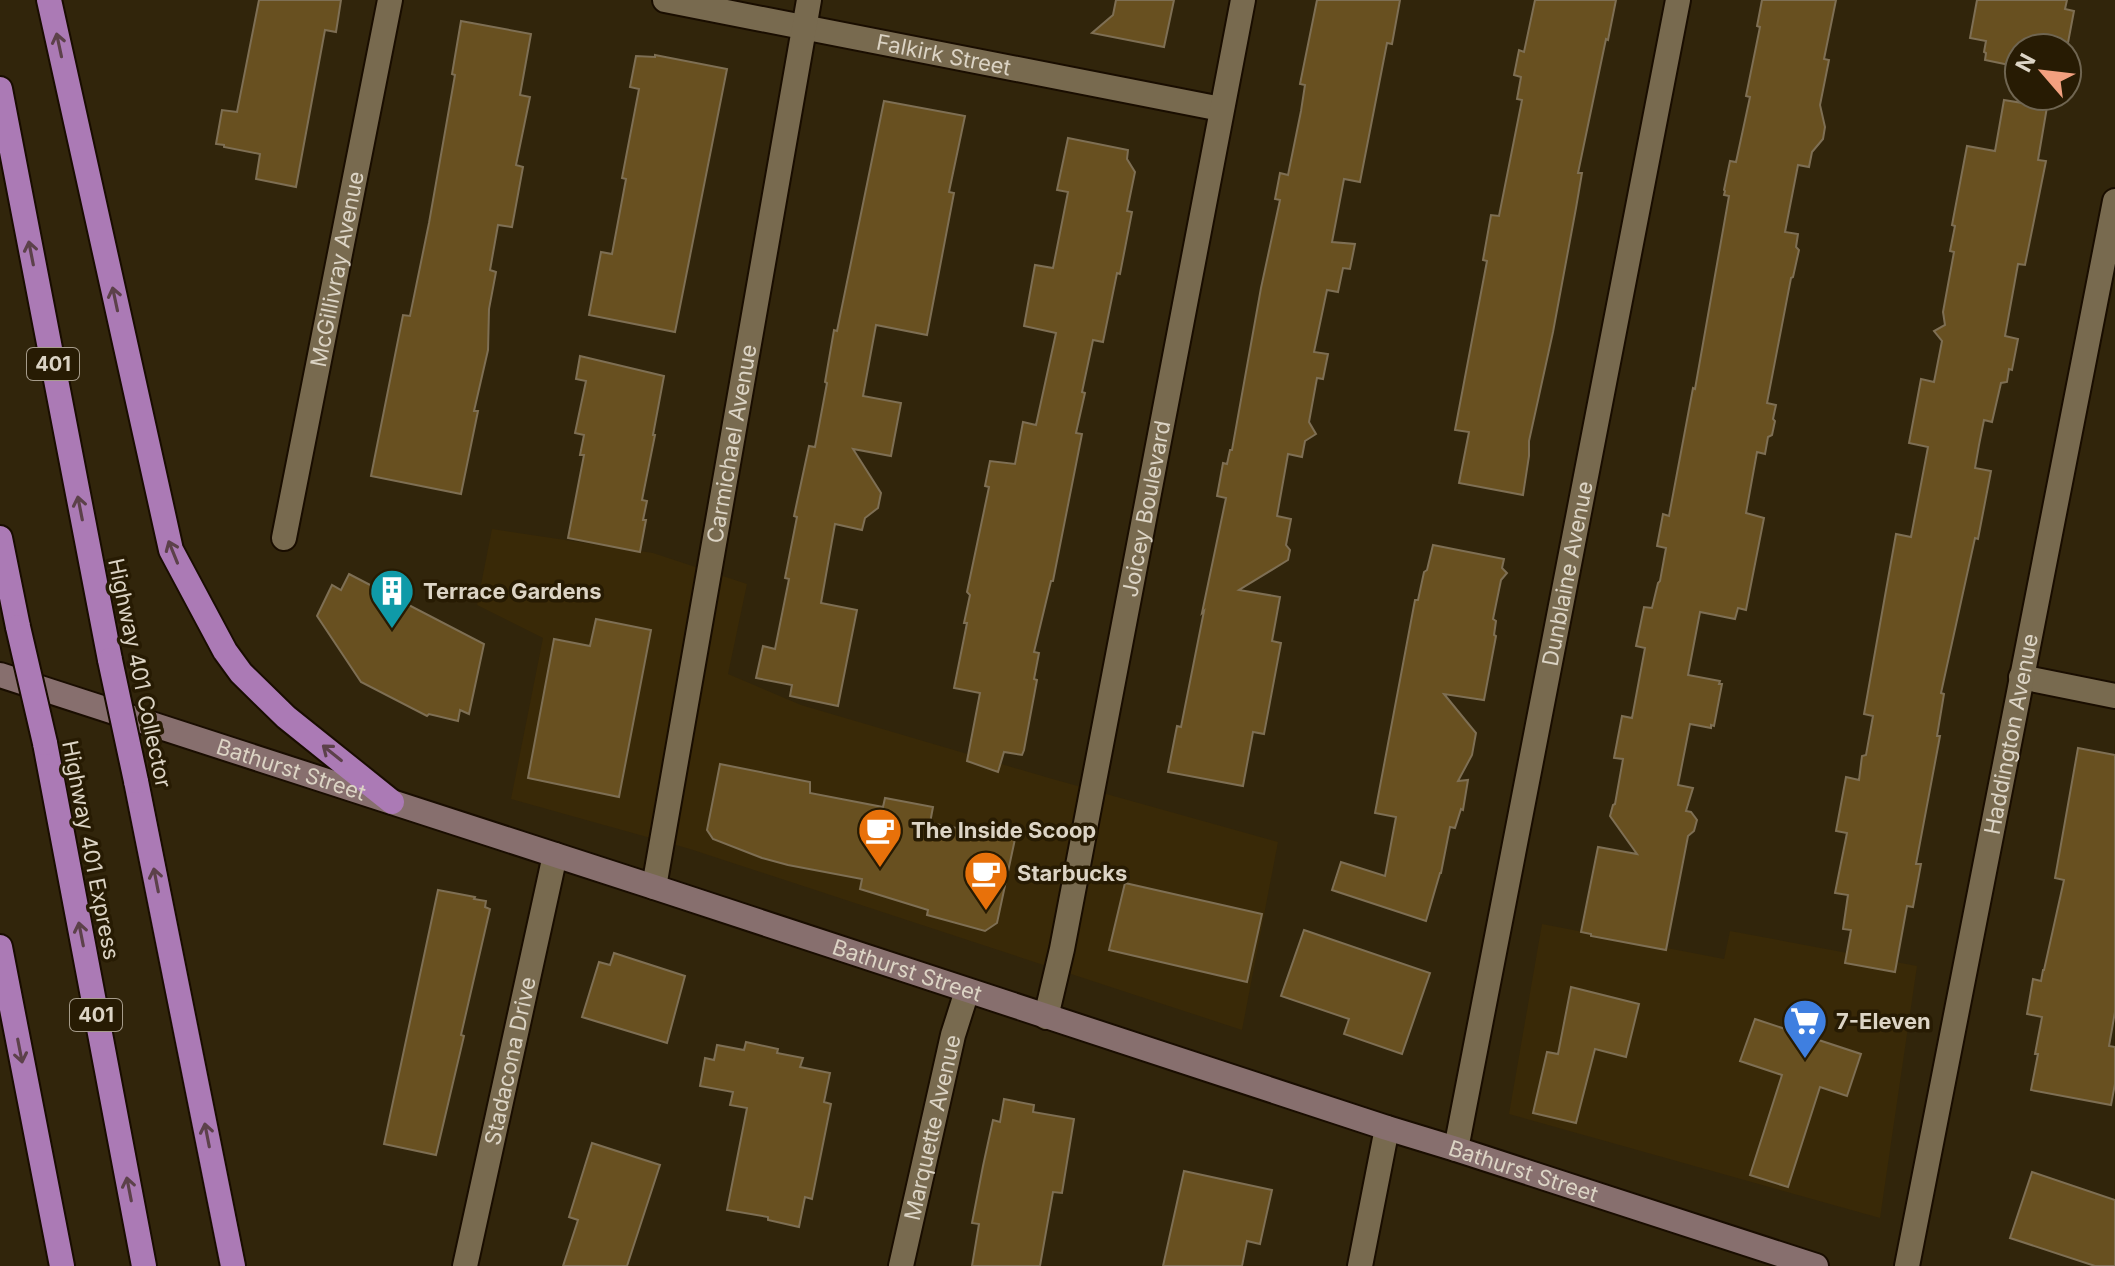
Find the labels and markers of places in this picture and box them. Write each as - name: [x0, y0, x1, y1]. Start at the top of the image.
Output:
- building icon: Terrace Gardens: [368, 567, 416, 630]
- place label: Terrace Gardens: [423, 578, 602, 604]
- cafe icon: The Inside Scoop: [856, 806, 904, 869]
- place label: The Inside Scoop: [911, 817, 1096, 843]
- cafe icon: Starbucks: [962, 849, 1010, 912]
- place label: Starbucks: [1017, 860, 1127, 886]
- supermarket icon: 7-Eleven: [1781, 997, 1829, 1060]
- place label: 7-Eleven: [1836, 1008, 1931, 1034]

